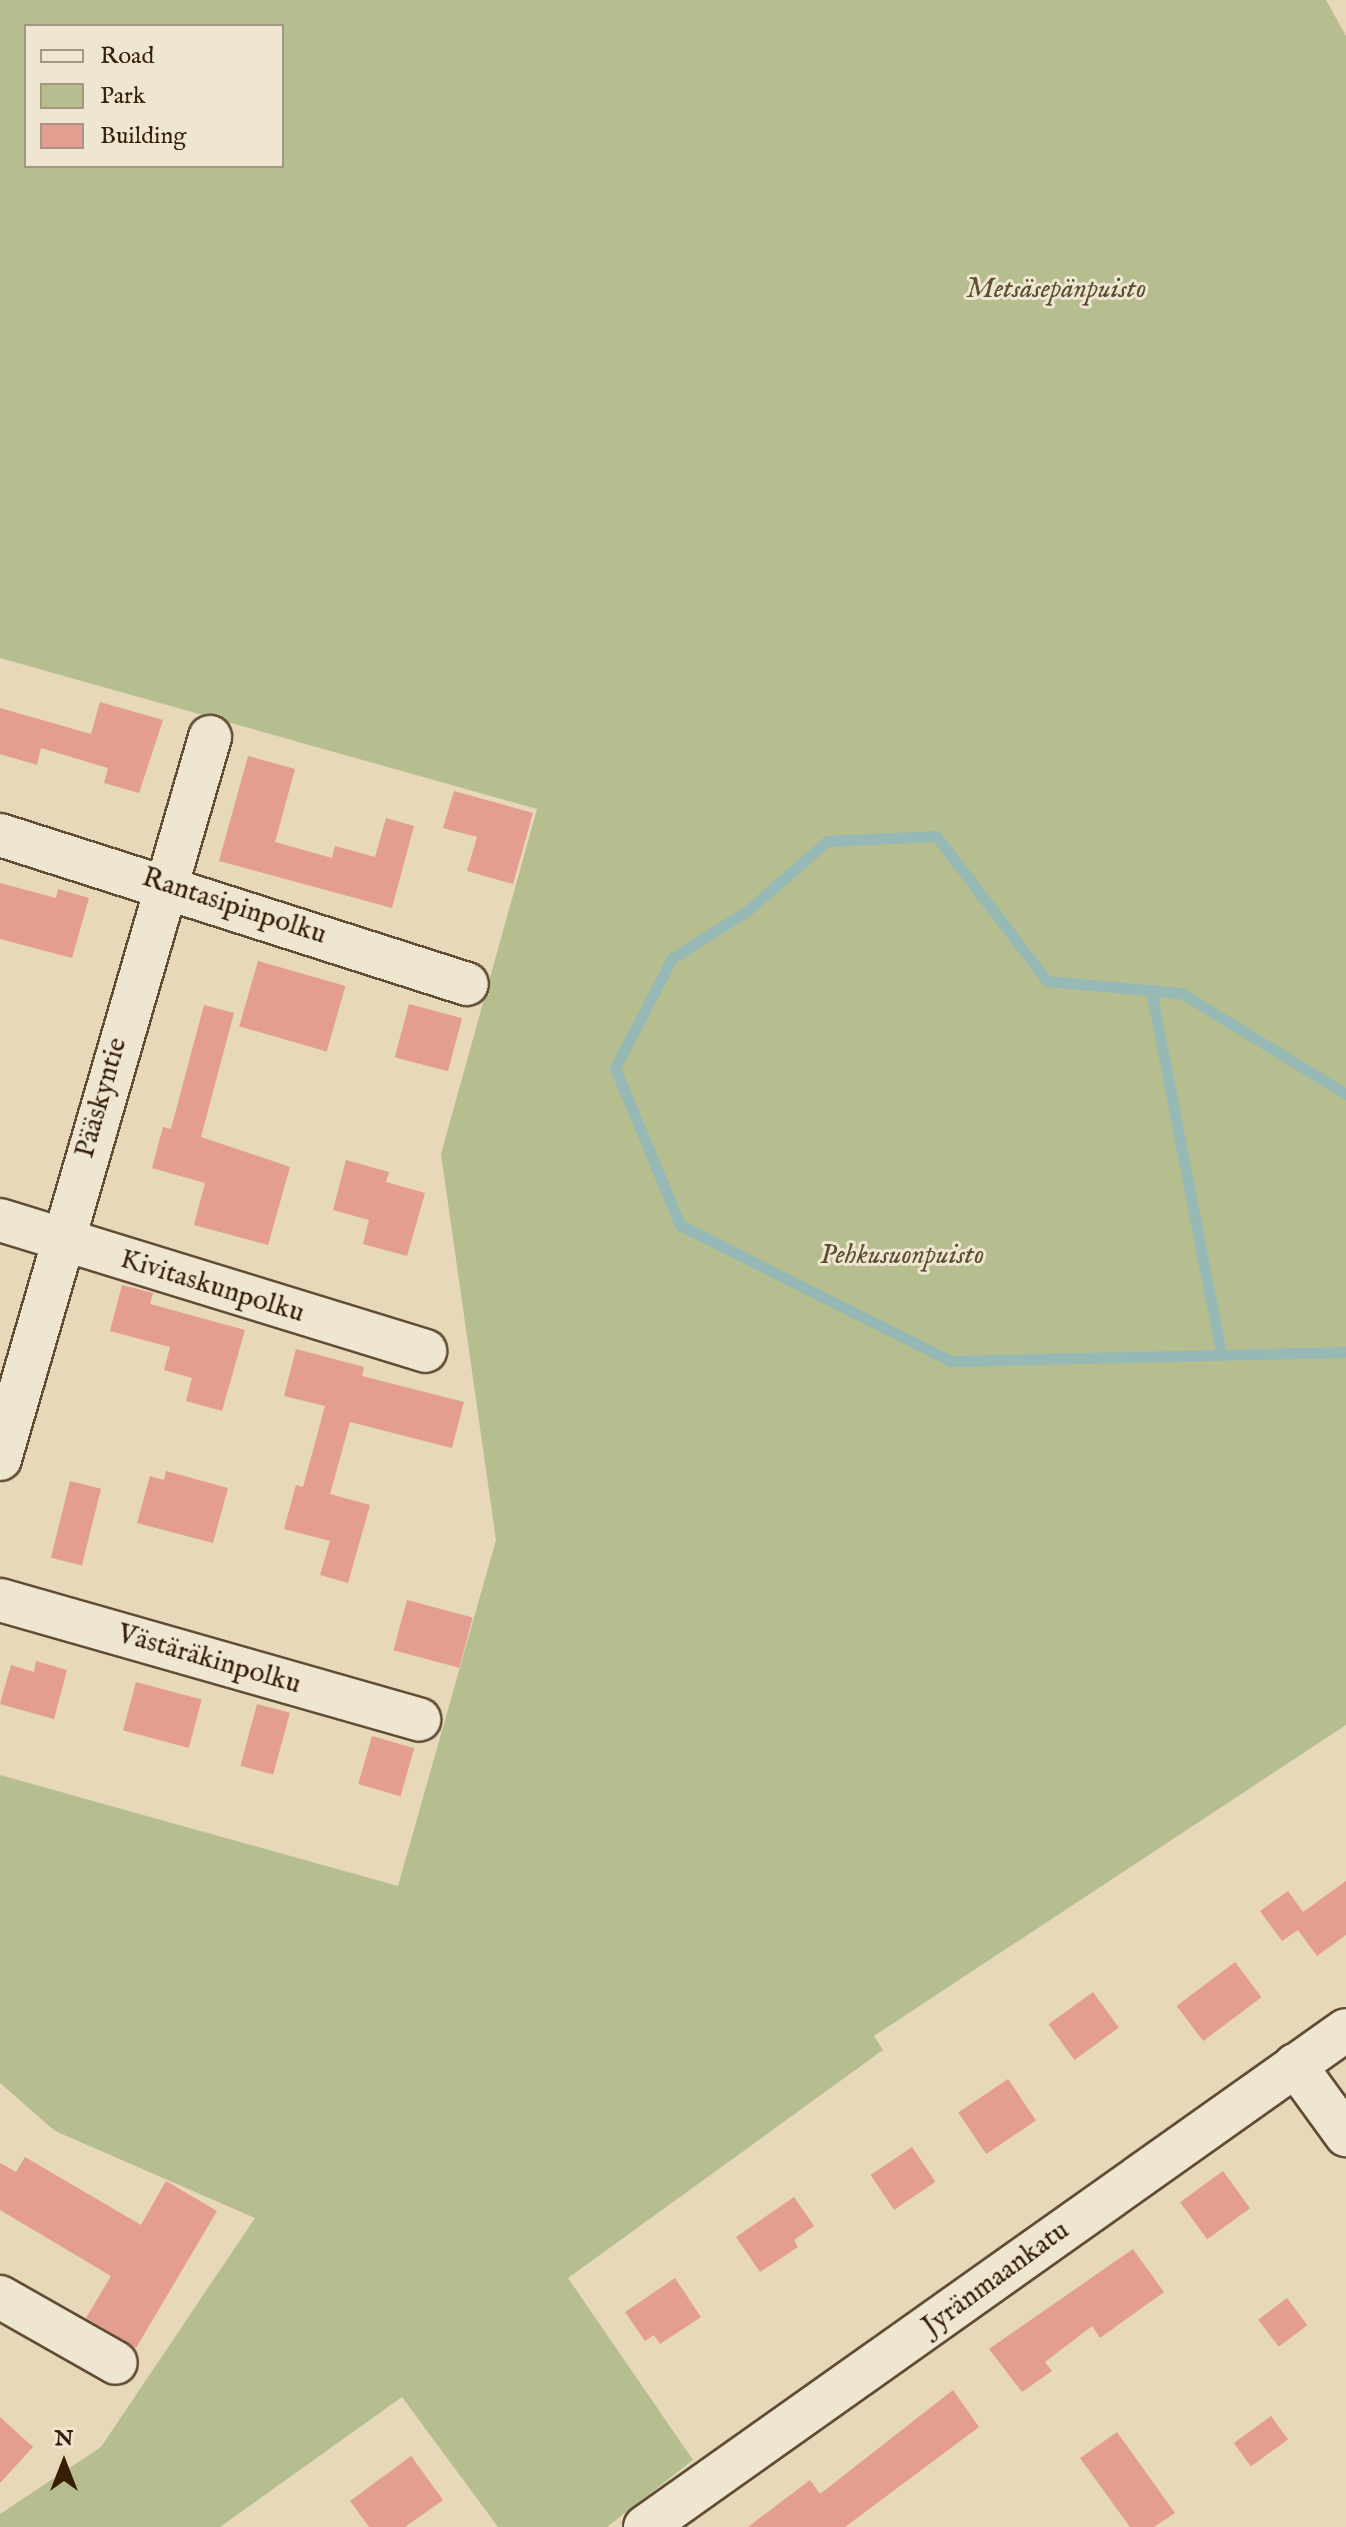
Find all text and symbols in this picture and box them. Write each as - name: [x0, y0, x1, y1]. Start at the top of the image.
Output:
- legend: [24, 24, 284, 168]
- text: Road: [100, 41, 154, 72]
- text: Park: [100, 81, 146, 112]
- text: Building: [100, 121, 186, 152]
- park label: Metsäsepänpuisto: [966, 273, 1146, 307]
- street label: Rantasipinpolku: [138, 861, 330, 953]
- street label: Pääskyntie: [69, 1034, 135, 1162]
- park label: Pehkusuonpuisto: [820, 1239, 984, 1273]
- street label: Kivitaskunpolku: [116, 1243, 308, 1331]
- street label: Västäräkinpolku: [113, 1618, 305, 1702]
- street label: Jyränmaankatu: [916, 2214, 1076, 2344]
- north arrow: [24, 2423, 104, 2503]
- text: N: [54, 2425, 74, 2453]

